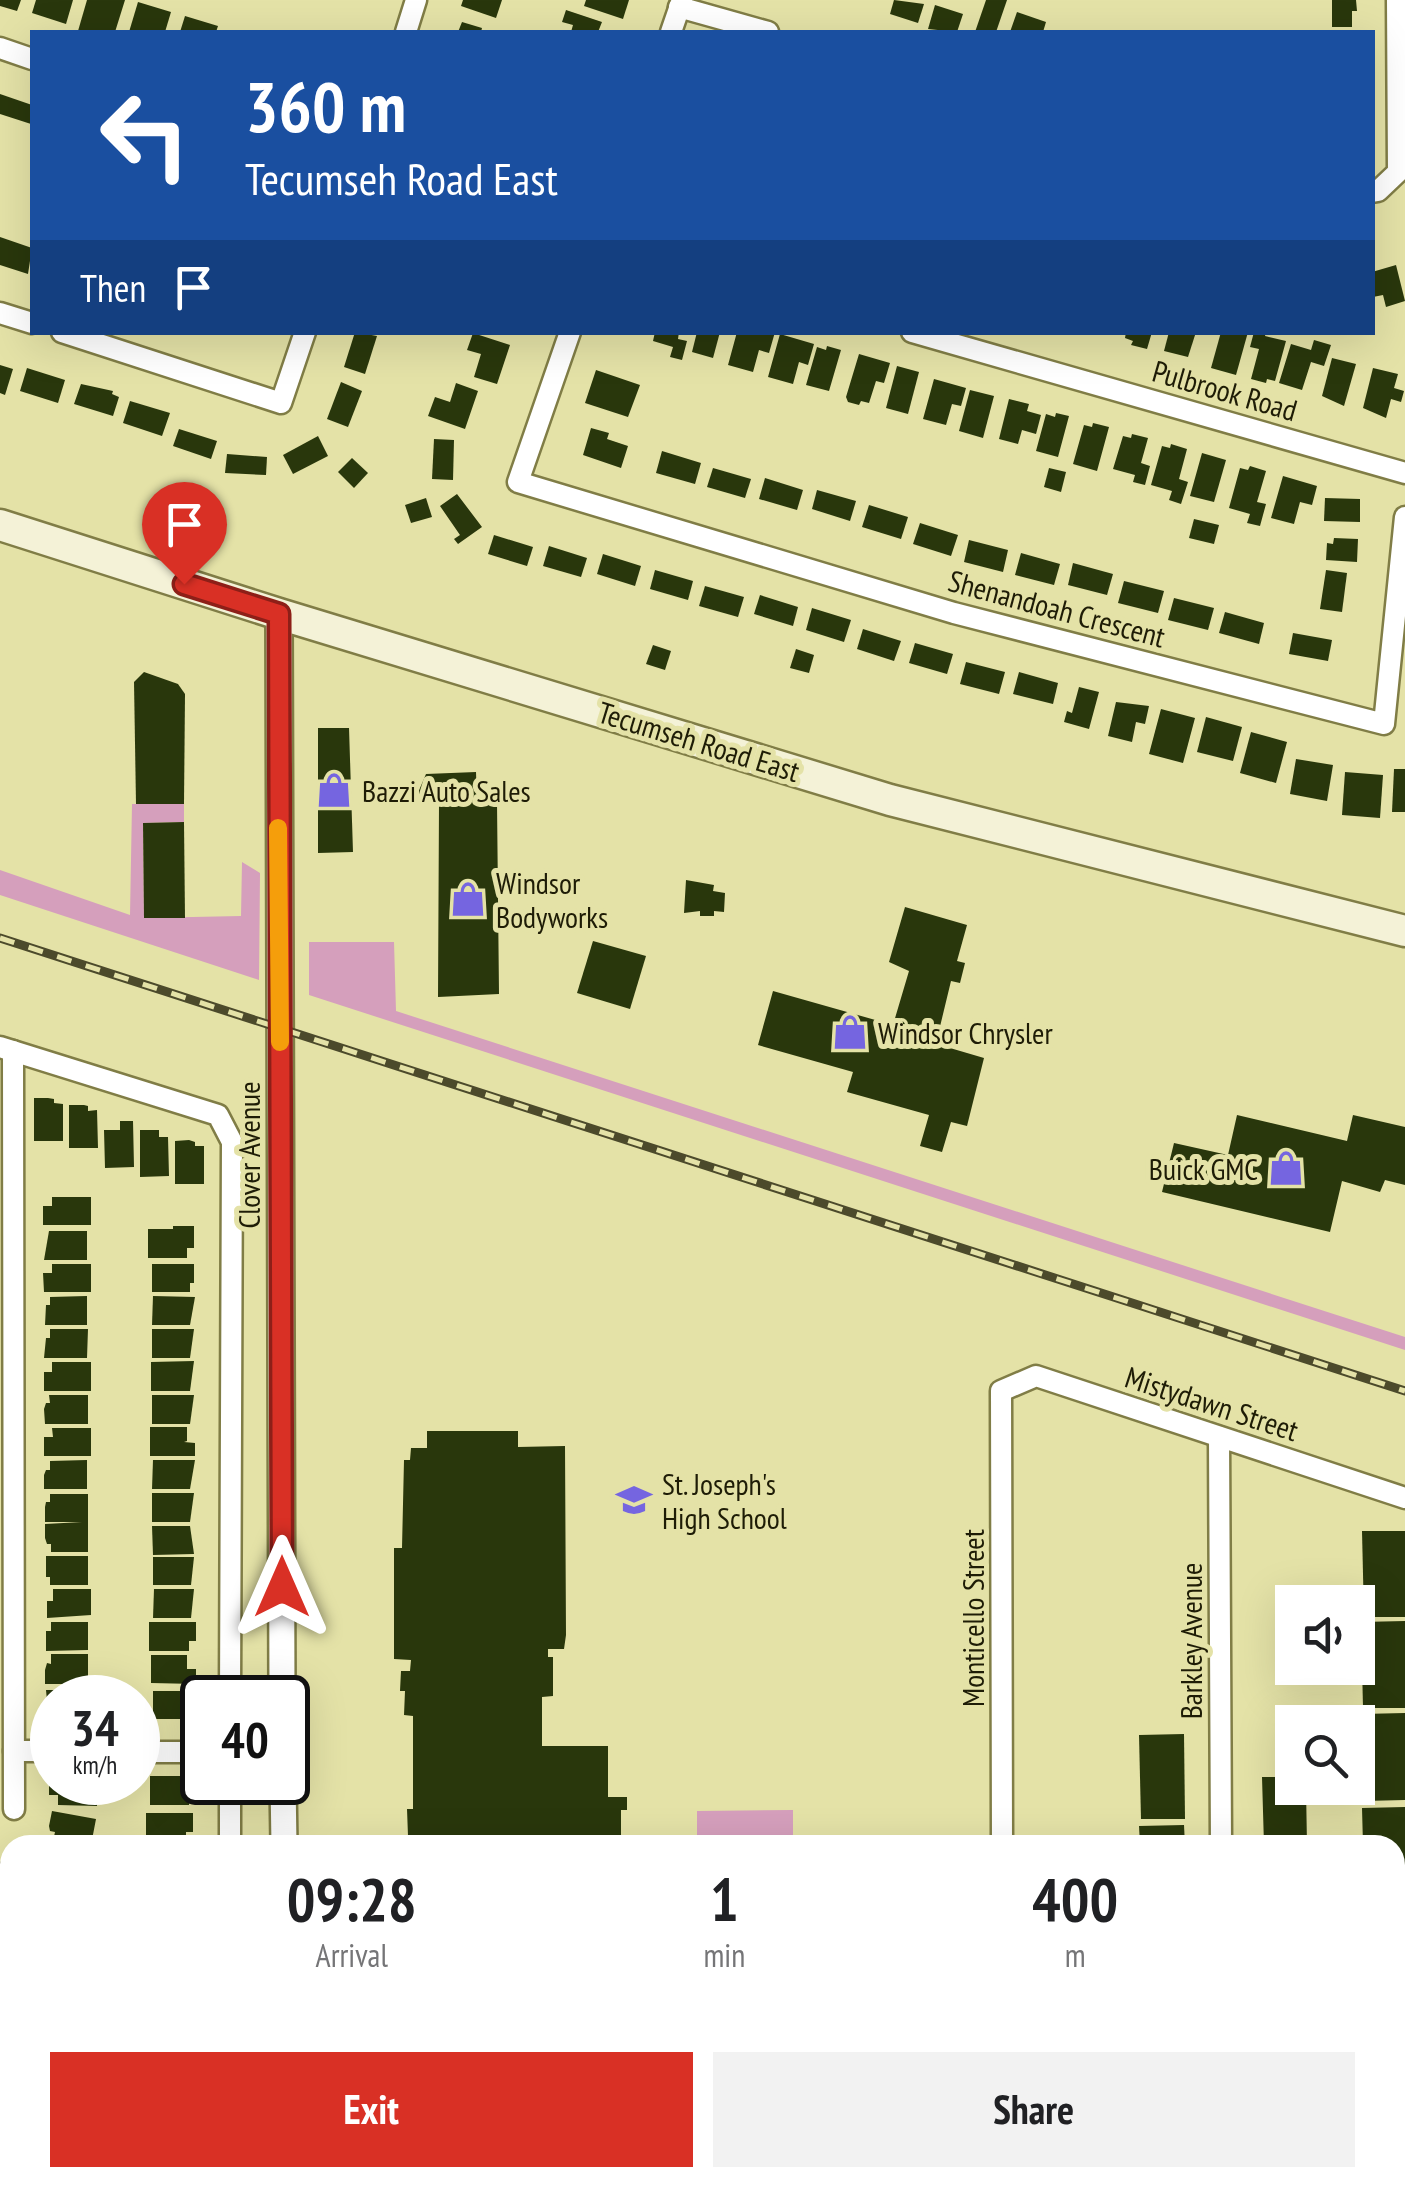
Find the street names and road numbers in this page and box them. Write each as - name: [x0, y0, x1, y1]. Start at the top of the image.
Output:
- street label: Pulbrook Road: [1148, 351, 1302, 429]
- street label: Shenandoah Crescent: [945, 560, 1170, 656]
- street label: Tecumseh Road East: [594, 692, 805, 790]
- street label: Clover Avenue: [229, 1081, 268, 1229]
- street label: Mistydawn Street: [1121, 1357, 1304, 1449]
- street label: Monticello Street: [953, 1528, 992, 1707]
- street label: Barkley Avenue: [1171, 1563, 1210, 1719]

